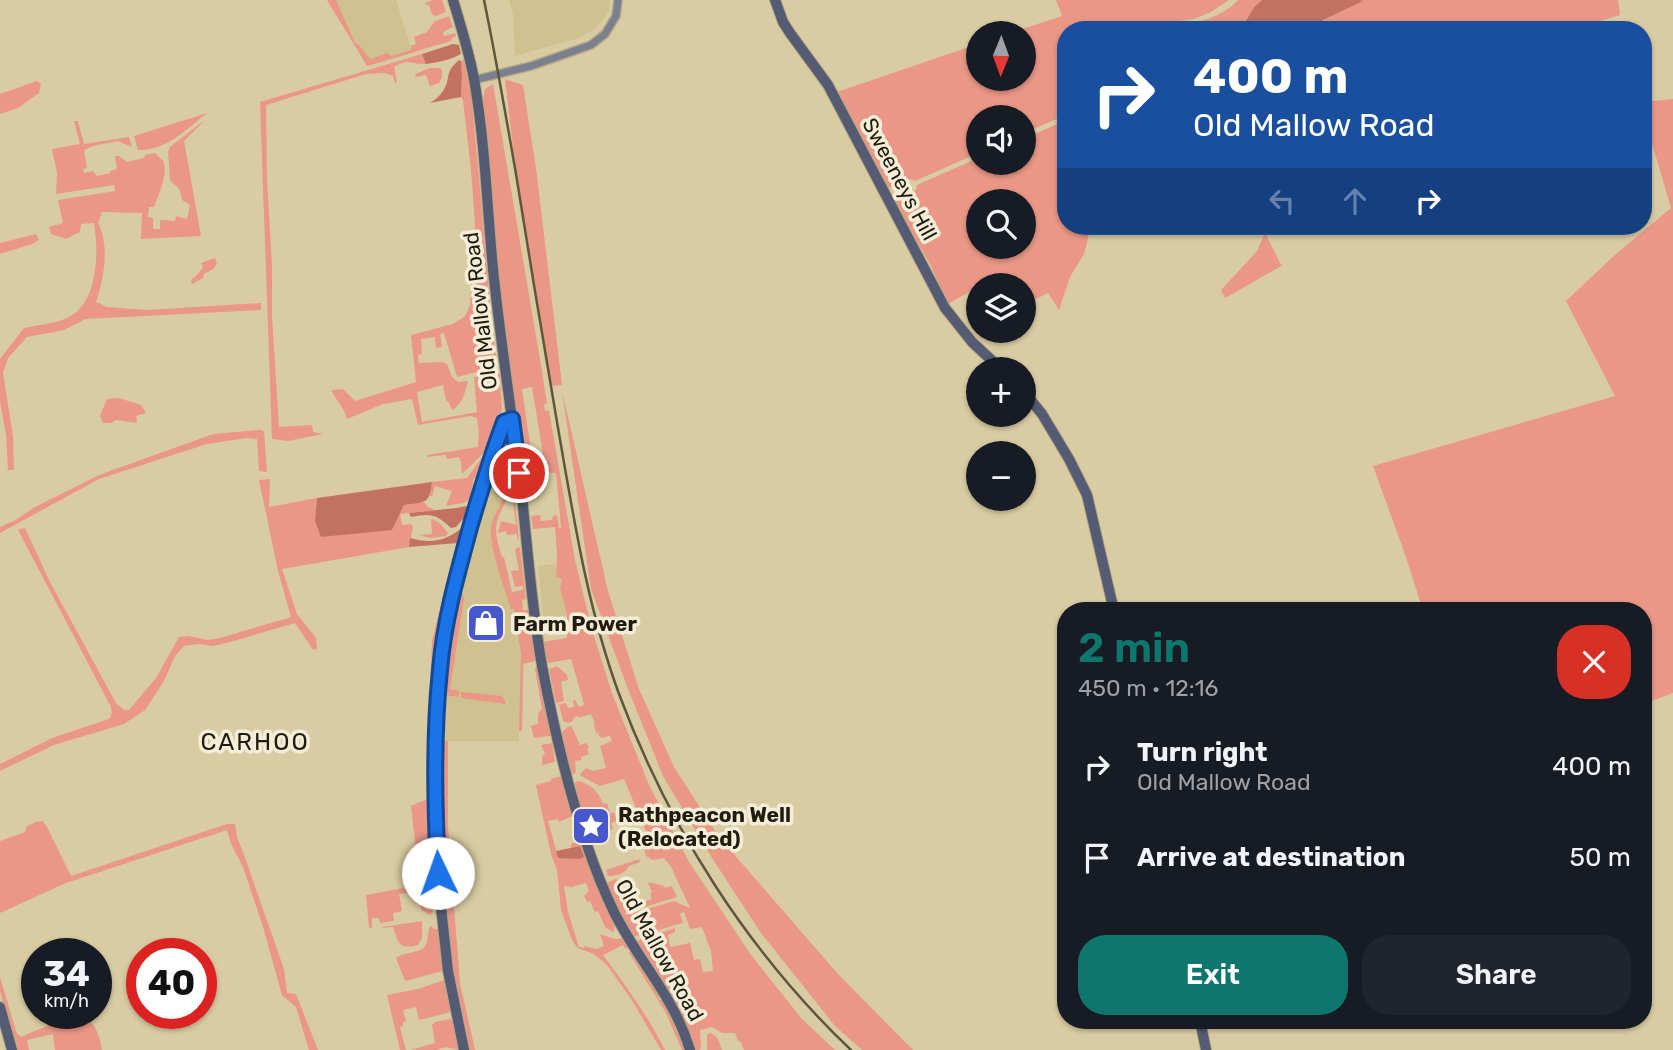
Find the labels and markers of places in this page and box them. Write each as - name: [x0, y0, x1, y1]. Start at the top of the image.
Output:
- pin: [489, 443, 549, 503]
- shop icon: Farm Power: [465, 602, 507, 644]
- place label: Farm Power: [513, 611, 637, 636]
- place label: Rathpeacon Well (Relocated): [618, 802, 791, 851]
- place icon: Rathpeacon Well (Relocated): [570, 805, 612, 847]

